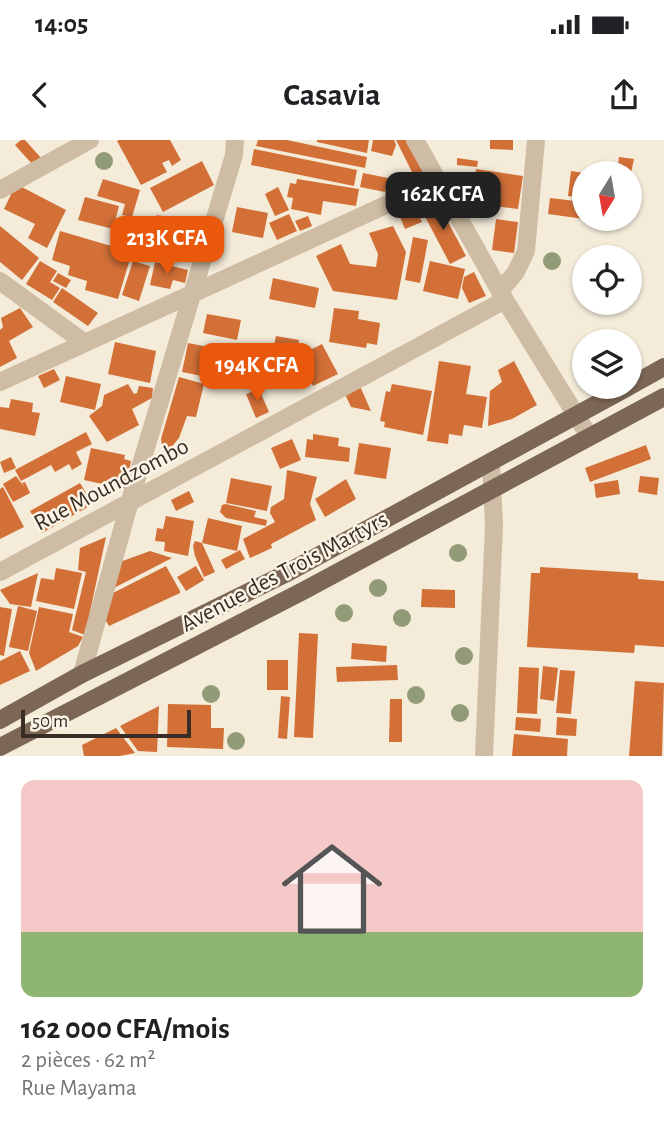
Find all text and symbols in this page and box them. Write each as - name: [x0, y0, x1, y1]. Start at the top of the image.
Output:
- text: 14:05: [35, 11, 88, 37]
- icon: back: [21, 76, 59, 114]
- icon: share: [605, 76, 643, 114]
- text: Casavia: [283, 79, 381, 111]
- north arrow: [572, 161, 642, 231]
- map controls: [572, 161, 642, 399]
- pin: 162K CFA: [371, 172, 515, 232]
- text: 162K CFA: [402, 183, 484, 206]
- pin: 213K CFA: [95, 216, 239, 276]
- text: 213K CFA: [126, 227, 208, 250]
- button: locate: [572, 245, 642, 315]
- button: layers: [572, 329, 642, 399]
- pin: 194K CFA: [185, 344, 329, 403]
- text: 194K CFA: [215, 354, 299, 377]
- street label: Rue Moundzombo: [30, 434, 193, 536]
- street label: Avenue des Trois Martyrs: [177, 507, 392, 637]
- scale bar: [21, 707, 191, 739]
- text: 50 m: [32, 712, 68, 731]
- icon: home: [269, 826, 395, 952]
- text: 162 000 CFA/mois: [21, 1014, 230, 1044]
- text: 2 pièces · 62 m²: [21, 1049, 155, 1072]
- text: Rue Mayama: [21, 1077, 137, 1100]

